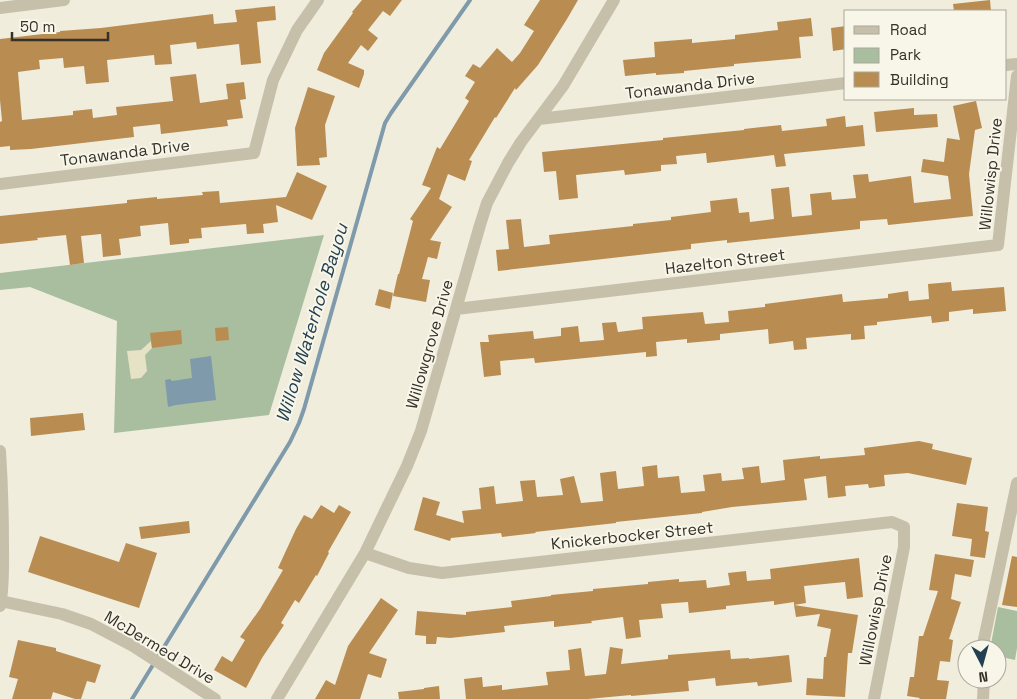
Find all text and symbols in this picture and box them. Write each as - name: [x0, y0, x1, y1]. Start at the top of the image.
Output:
- scale bar: [12, 10, 109, 42]
- legend: [844, 10, 1007, 100]
- text: 50 m: [20, 17, 55, 36]
- text: Road: [890, 20, 927, 39]
- text: Park: [890, 45, 921, 64]
- street label: Tonawanda Drive: [624, 67, 756, 104]
- text: Building: [890, 70, 949, 89]
- street label: Willowisp Drive: [974, 117, 1007, 232]
- street label: Tonawanda Drive: [59, 134, 191, 171]
- water label: Willow Waterhole Bayou: [270, 220, 353, 425]
- street label: Hazelton Street: [664, 244, 786, 279]
- street label: Willowgrove Drive: [401, 277, 458, 411]
- street label: Knickerbocker Street: [550, 517, 714, 554]
- street label: Willowisp Drive: [854, 552, 897, 668]
- street label: McDermed Drive: [101, 606, 219, 689]
- north arrow: [957, 639, 1007, 689]
- text: N: [978, 667, 989, 686]

